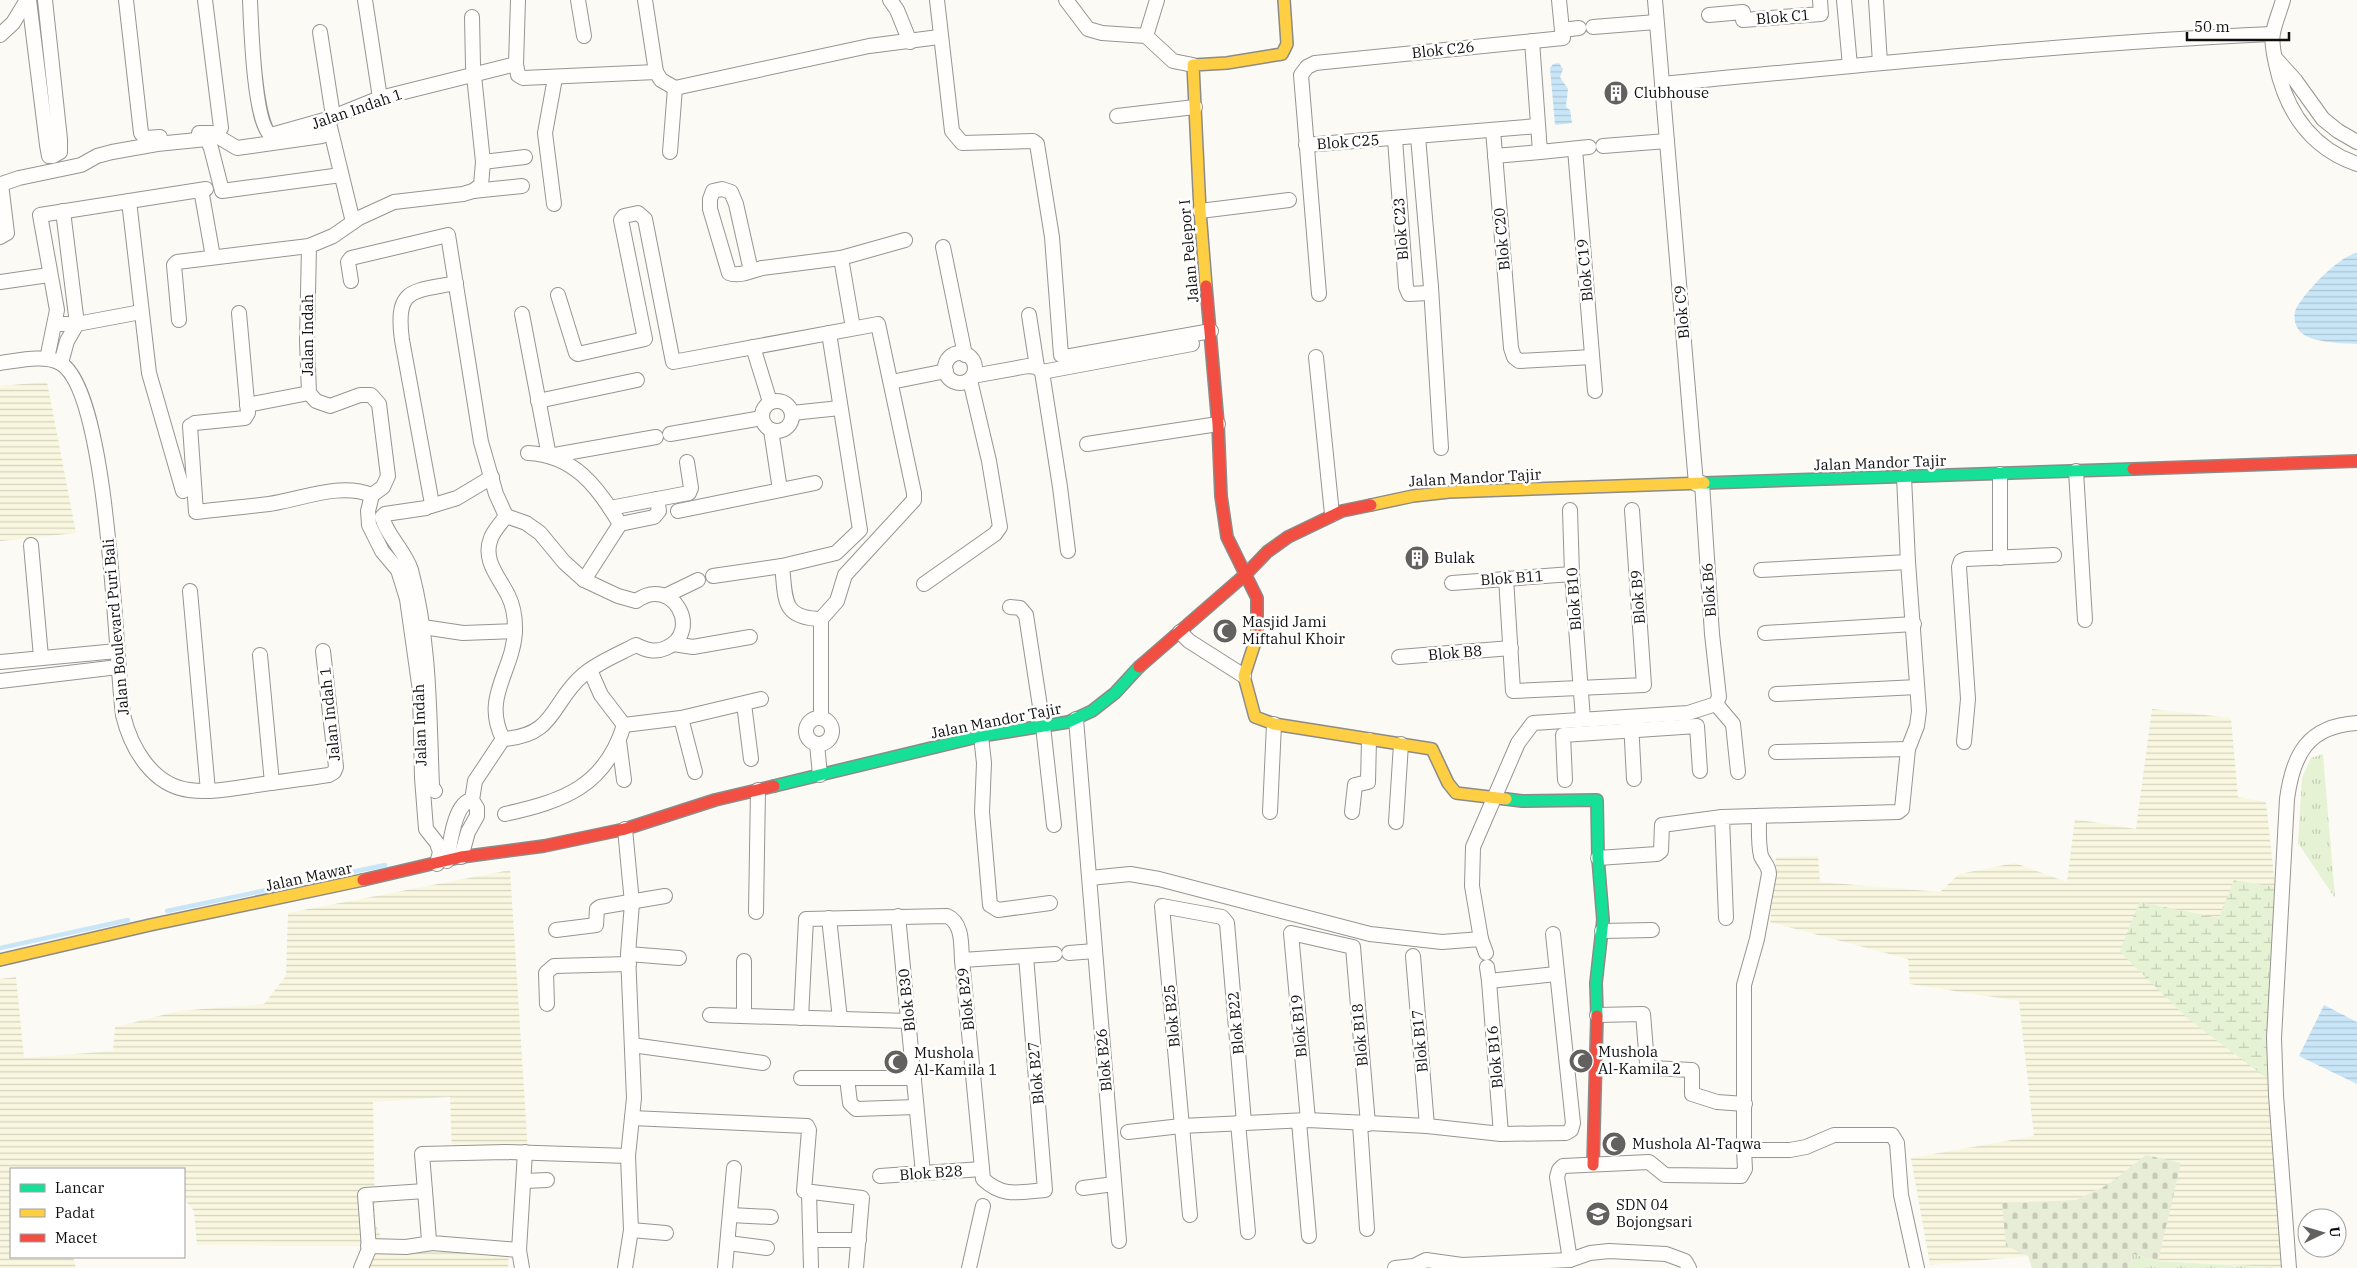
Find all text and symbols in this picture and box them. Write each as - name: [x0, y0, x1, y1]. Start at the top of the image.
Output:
- street label: Blok C1: [1755, 5, 1811, 28]
- scale bar: [2187, 10, 2290, 42]
- text: 50 m: [2194, 17, 2230, 36]
- street label: Blok C26: [1411, 37, 1475, 62]
- building icon: Clubhouse: [1603, 80, 1629, 106]
- place label: Clubhouse: [1634, 83, 1709, 102]
- street label: Jalan Indah 1: [309, 84, 405, 133]
- street label: Blok C25: [1316, 130, 1380, 153]
- street label: Blok C23: [1389, 197, 1412, 261]
- street label: Jalan Pelepor I: [1175, 199, 1202, 303]
- street label: Blok C20: [1489, 207, 1514, 271]
- street label: Blok C19: [1572, 238, 1597, 302]
- street label: Blok C9: [1670, 284, 1693, 340]
- street label: Jalan Indah: [298, 294, 317, 376]
- street label: Jalan Mandor Tajir: [1813, 451, 1947, 474]
- street label: Jalan Mandor Tajir: [1408, 465, 1542, 490]
- street label: Jalan Boulevard Puri Bali: [98, 538, 133, 716]
- building icon: Bulak: [1404, 545, 1430, 571]
- place label: Bulak: [1434, 548, 1475, 567]
- street label: Blok B6: [1697, 562, 1720, 618]
- street label: Blok B11: [1480, 566, 1544, 589]
- street label: Blok B10: [1562, 567, 1585, 631]
- street label: Blok B9: [1626, 569, 1649, 625]
- place label: Masjid Jami Miftahul Khoir: [1242, 612, 1345, 648]
- mosque icon: Masjid Jami Miftahul Khoir: [1212, 618, 1238, 644]
- street label: Blok B8: [1427, 641, 1483, 664]
- street label: Jalan Indah 1: [315, 666, 344, 762]
- street label: Jalan Indah: [409, 684, 430, 766]
- street label: Jalan Mandor Tajir: [929, 698, 1063, 742]
- street label: Jalan Mawar: [264, 858, 354, 895]
- street label: Blok B29: [953, 967, 978, 1032]
- street label: Blok B30: [894, 968, 919, 1033]
- street label: Blok B25: [1159, 984, 1184, 1048]
- street label: Blok B22: [1223, 991, 1248, 1055]
- street label: Blok B19: [1286, 994, 1311, 1058]
- street label: Blok B18: [1347, 1003, 1372, 1067]
- street label: Blok B17: [1407, 1009, 1432, 1073]
- street label: Blok B16: [1482, 1025, 1507, 1089]
- street label: Blok B26: [1091, 1028, 1116, 1092]
- street label: Blok B27: [1023, 1041, 1048, 1105]
- place label: Mushola Al-Kamila 2: [1598, 1042, 1681, 1078]
- place label: Mushola Al-Kamila 1: [914, 1043, 997, 1079]
- mosque icon: Mushola Al-Kamila 2: [1568, 1048, 1594, 1074]
- mosque icon: Mushola Al-Kamila 1: [883, 1049, 909, 1075]
- mosque icon: Mushola Al-Taqwa: [1601, 1131, 1627, 1157]
- place label: Mushola Al-Taqwa: [1632, 1134, 1762, 1153]
- street label: Blok B28: [899, 1161, 963, 1184]
- legend: [10, 1168, 185, 1258]
- text: Lancar: [55, 1178, 105, 1197]
- place label: SDN 04 Bojongsari: [1616, 1195, 1692, 1231]
- school or university icon: SDN 04 Bojongsari: [1585, 1201, 1611, 1227]
- text: Padat: [55, 1203, 95, 1222]
- north arrow: [2297, 1208, 2347, 1258]
- text: U: [2326, 1226, 2344, 1238]
- text: Macet: [55, 1228, 97, 1247]

